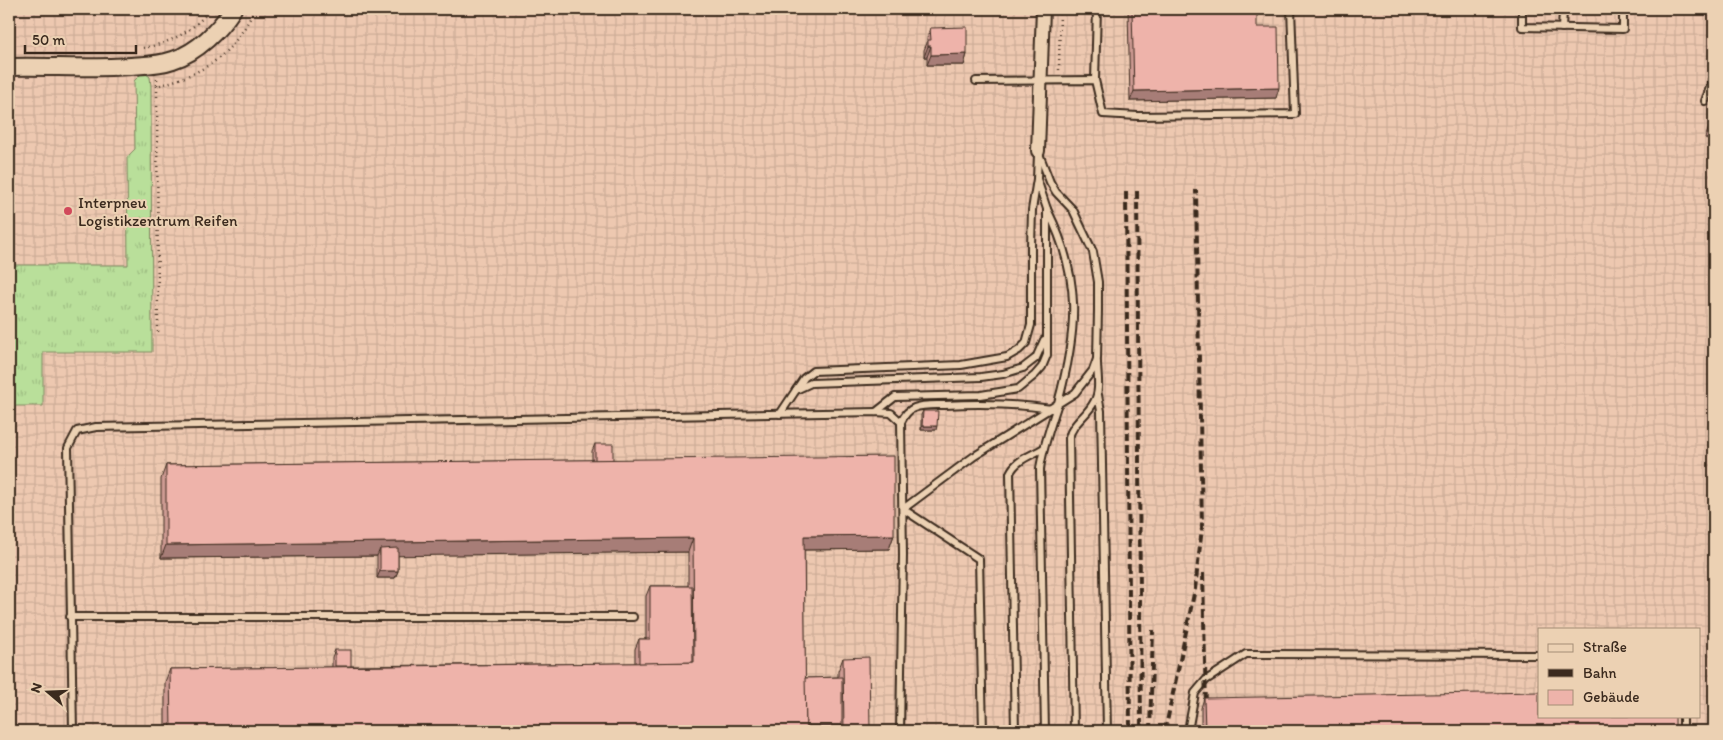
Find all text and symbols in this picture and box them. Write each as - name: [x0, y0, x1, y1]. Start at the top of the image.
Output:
- scale bar: [25, 22, 136, 54]
- text: 50 m: [32, 31, 65, 49]
- place label: Interpneu Logistikzentrum Reifen: [78, 193, 238, 230]
- marker: Interpneu Logistikzentrum Reifen: [62, 205, 74, 217]
- legend: [1538, 628, 1700, 718]
- text: Straße: [1583, 638, 1627, 656]
- text: Bahn: [1583, 664, 1617, 682]
- north arrow: [22, 668, 72, 718]
- text: N: [27, 681, 46, 695]
- text: Gebäude: [1583, 688, 1640, 706]

